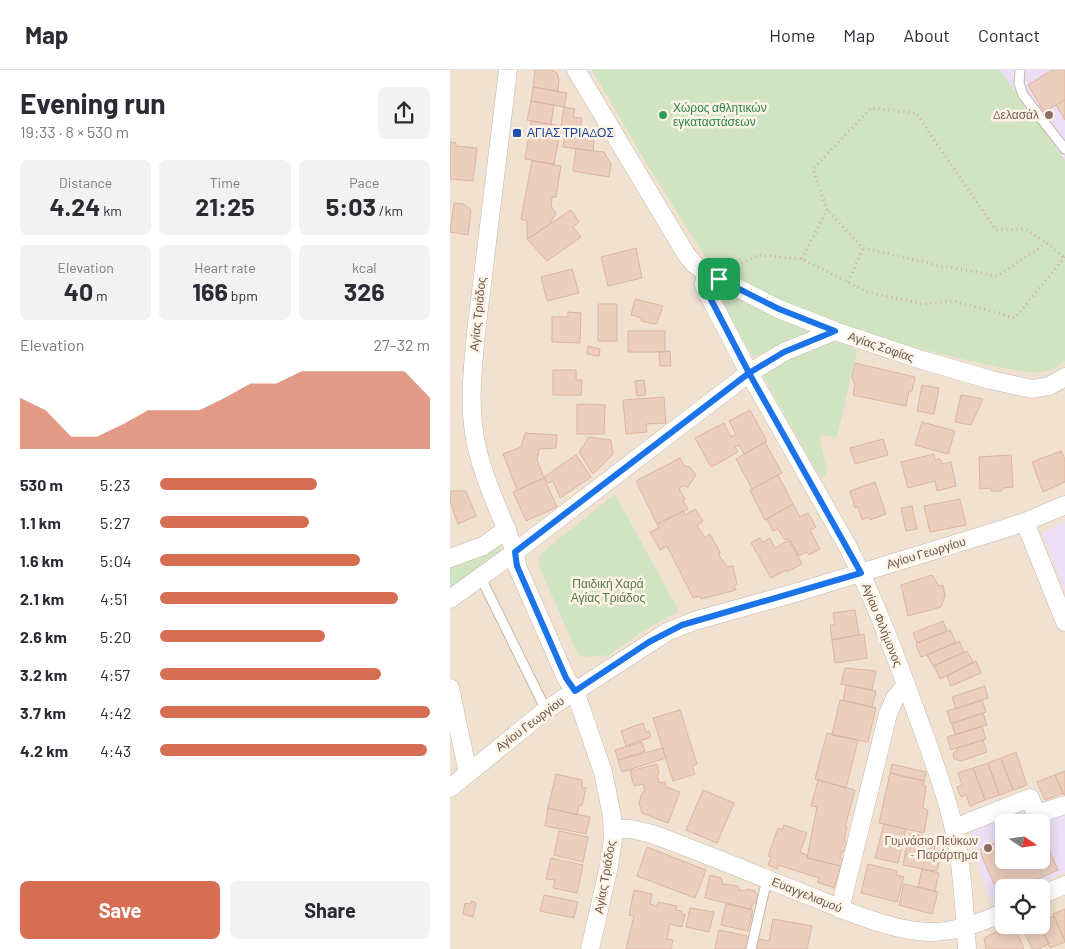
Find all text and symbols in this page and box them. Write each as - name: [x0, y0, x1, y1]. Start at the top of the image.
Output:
- text: Map: [25, 20, 68, 49]
- text: Home: [769, 24, 815, 46]
- text: Map: [843, 24, 875, 46]
- text: About: [903, 24, 950, 46]
- text: Contact: [978, 24, 1040, 46]
- text: Evening run: [20, 86, 166, 120]
- button: share: [378, 87, 430, 139]
- place label: Χώρος αθλητικών εγκαταστάσεων: [673, 100, 767, 129]
- place label: Δελασάλ: [993, 107, 1039, 121]
- marker: Χώρος αθλητικών εγκαταστάσεων: [657, 109, 669, 121]
- marker: Δελασάλ: [1043, 109, 1055, 121]
- text: 19:33 · 8 × 530 m: [20, 122, 129, 141]
- place label: ΑΓΙΑΣ ΤΡΙΑΔΟΣ: [527, 125, 614, 139]
- marker: ΑΓΙΑΣ ΤΡΙΑΔΟΣ: [511, 127, 523, 139]
- text: Distance: [59, 174, 112, 191]
- text: Time: [210, 174, 240, 191]
- text: Pace: [349, 174, 379, 191]
- text: 4.24: [49, 191, 100, 221]
- text: 21:25: [195, 191, 255, 221]
- text: 5:03: [326, 191, 376, 221]
- text: km: [100, 202, 122, 219]
- text: /km: [376, 202, 403, 219]
- pin: [698, 258, 740, 300]
- text: Elevation: [57, 259, 114, 276]
- text: Heart rate: [194, 259, 256, 276]
- text: kcal: [352, 259, 377, 276]
- icon: arrive: [705, 265, 733, 293]
- text: 40: [64, 276, 93, 306]
- text: 166: [192, 276, 228, 306]
- text: 326: [344, 276, 385, 306]
- street label: Αγίας Τριάδος: [466, 276, 489, 352]
- text: m: [93, 287, 108, 304]
- text: bpm: [228, 287, 258, 304]
- street label: Αγίας Σοφίας: [846, 328, 916, 365]
- text: Elevation: [20, 335, 84, 354]
- text: 27–32 m: [373, 335, 430, 354]
- text: 530 m: [20, 475, 63, 494]
- text: 5:23: [100, 475, 130, 494]
- text: 1.1 km: [20, 513, 61, 532]
- text: 5:27: [100, 513, 130, 532]
- street label: Αγίου Γεωργίου: [884, 533, 967, 572]
- text: 1.6 km: [20, 551, 64, 570]
- text: 5:04: [100, 551, 132, 570]
- park label: Παιδική Χαρά Αγίας Τριάδος: [571, 576, 645, 605]
- street label: Αγίου Φιλήμονος: [859, 581, 906, 669]
- text: 2.1 km: [20, 589, 64, 608]
- text: 4:51: [100, 589, 128, 608]
- text: 2.6 km: [20, 627, 67, 646]
- text: 5:20: [100, 627, 131, 646]
- text: 3.2 km: [20, 665, 67, 684]
- text: 4:57: [100, 665, 130, 684]
- street label: Αγίου Γεωργίου: [492, 693, 567, 754]
- text: 3.7 km: [20, 703, 66, 722]
- text: 4:42: [100, 703, 132, 722]
- text: 4.2 km: [20, 741, 68, 760]
- text: 4:43: [100, 741, 131, 760]
- north arrow: [995, 814, 1050, 869]
- map controls: [995, 814, 1050, 934]
- place label: Γυμνάσιο Πεύκων - Παράρτημα: [884, 833, 978, 862]
- street label: Αγίας Τριάδος: [591, 839, 618, 915]
- marker: Γυμνάσιο Πεύκων - Παράρτημα: [982, 842, 994, 854]
- street label: Ευαγγελισμού: [770, 874, 845, 915]
- button: locate: [995, 879, 1050, 934]
- button: Save: [20, 881, 220, 939]
- button: Share: [230, 881, 430, 939]

